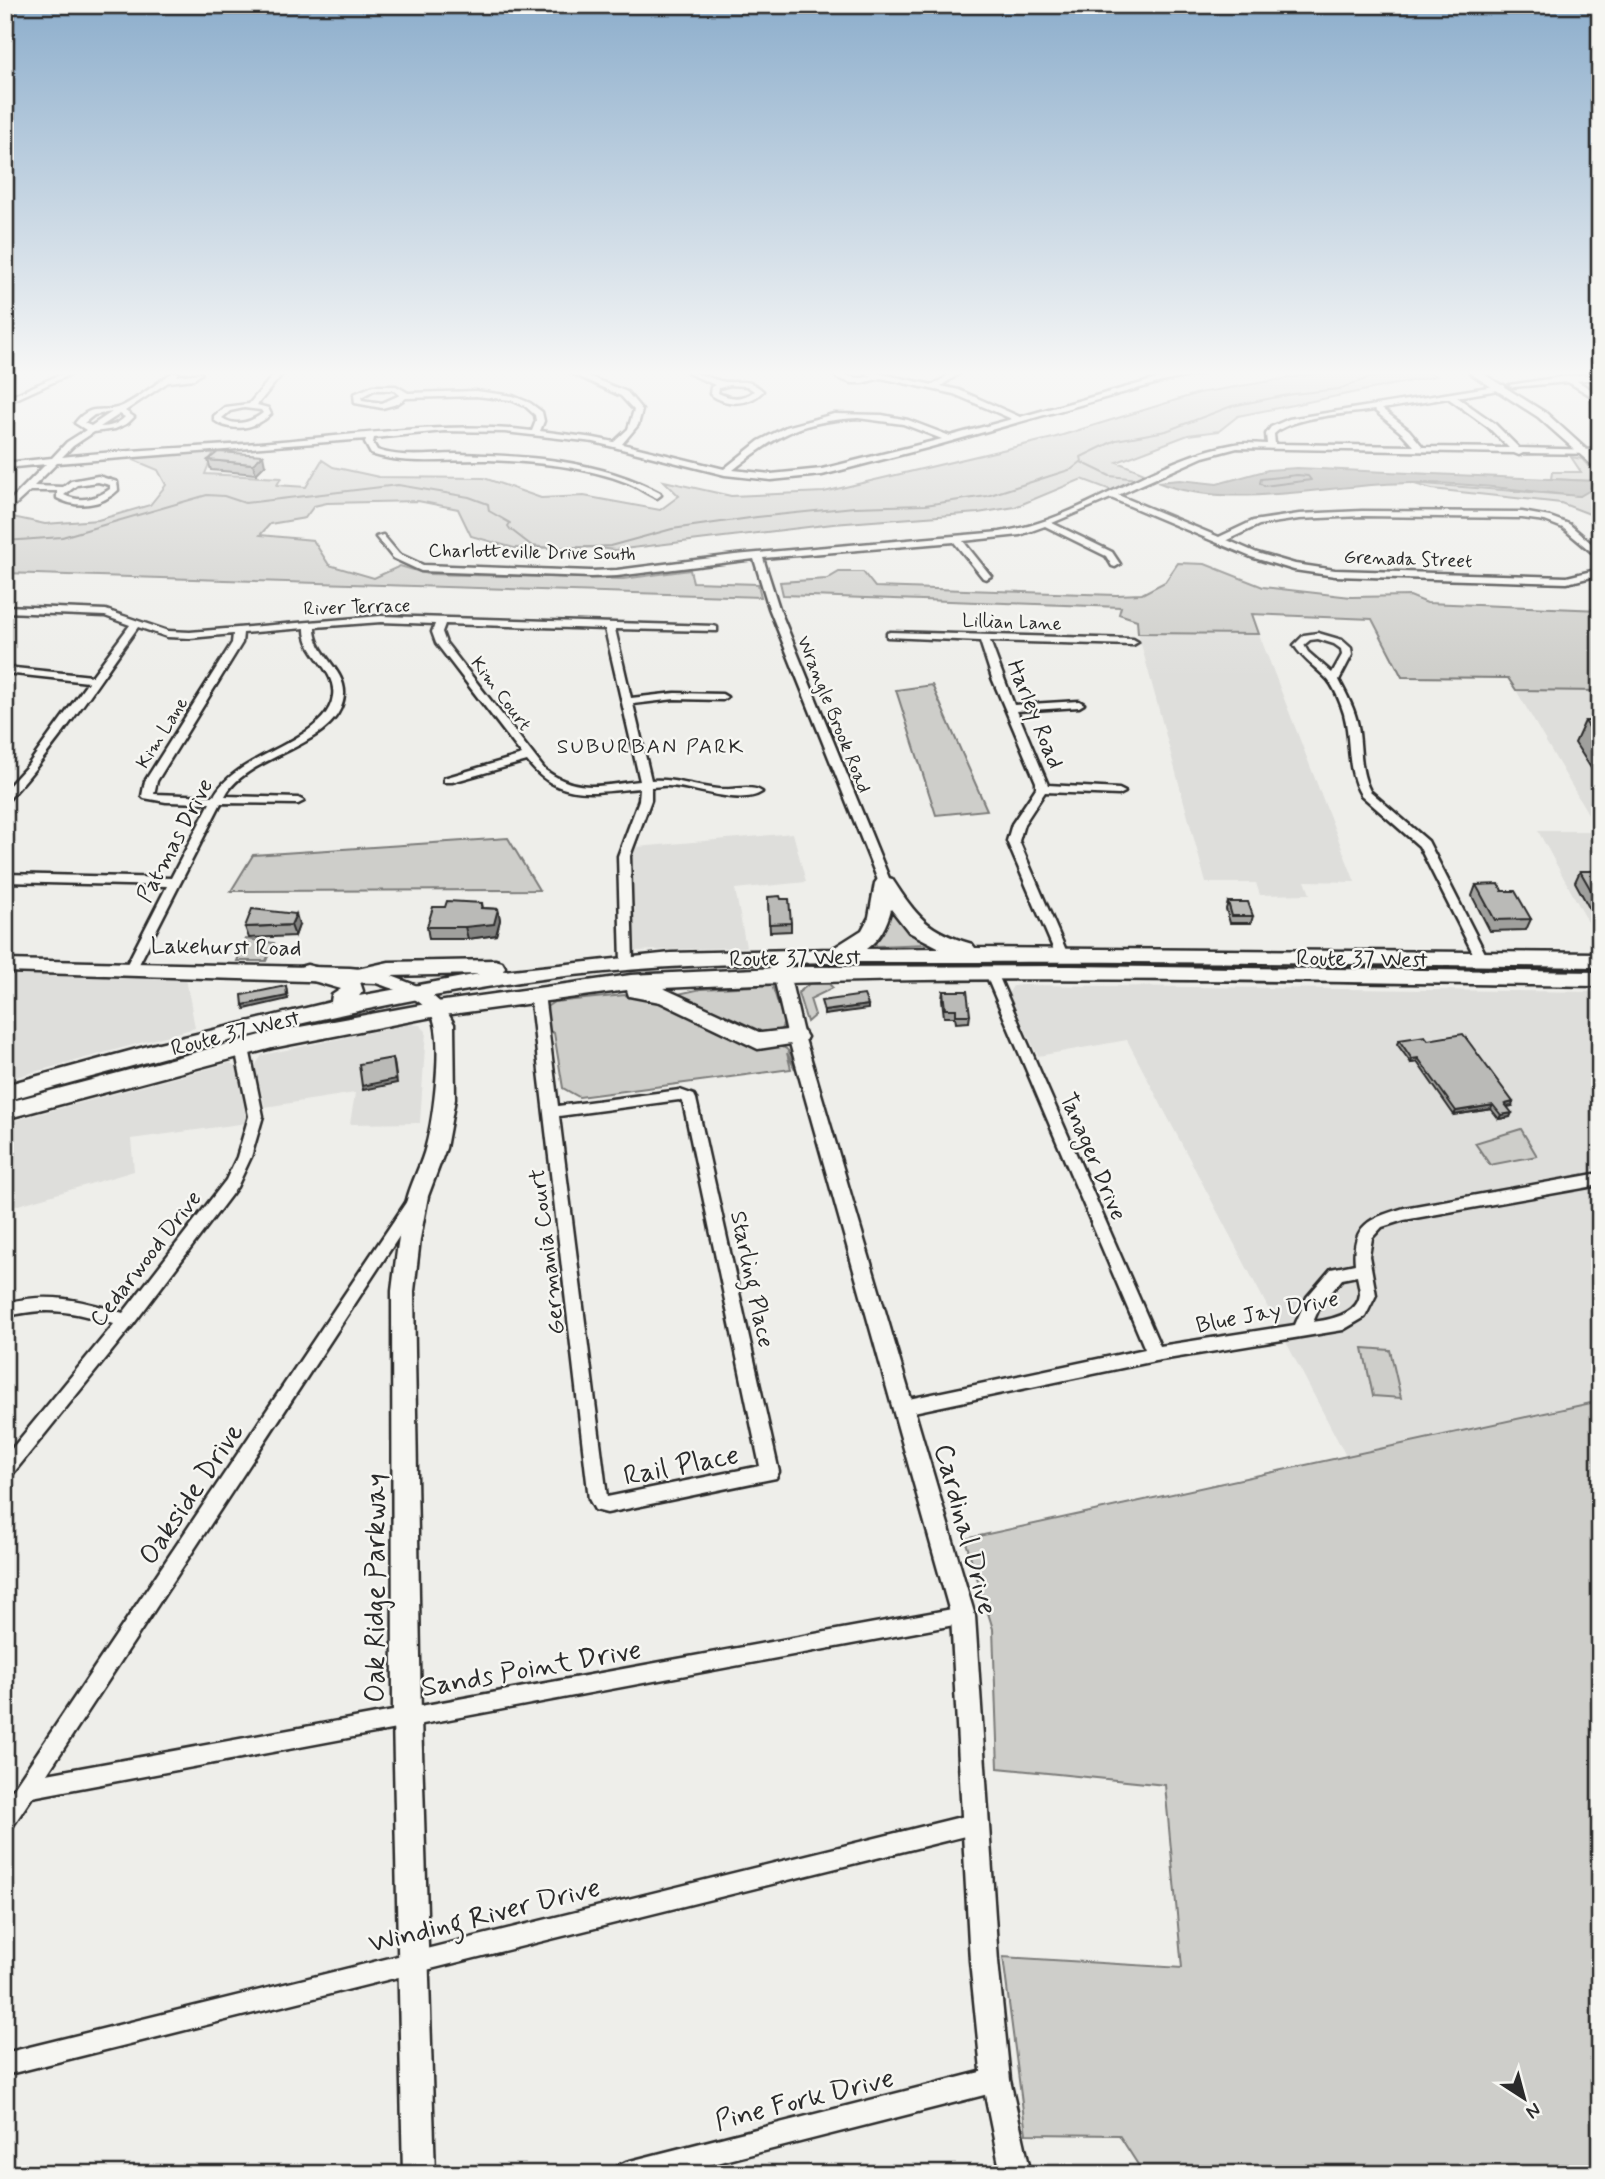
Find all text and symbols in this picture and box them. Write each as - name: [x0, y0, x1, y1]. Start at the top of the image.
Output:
- street label: Charlotteville Drive South: [428, 538, 636, 567]
- street label: Grenada Street: [1343, 545, 1473, 574]
- street label: River Terrace: [303, 593, 411, 622]
- street label: Lillian Lane: [962, 608, 1062, 637]
- street label: Wrangle Brook Road: [790, 632, 877, 797]
- street label: Kim Court: [465, 652, 537, 736]
- street label: Harley Road: [999, 656, 1070, 774]
- street label: Kim Lane: [130, 692, 194, 773]
- district label: SUBURBAN PARK: [557, 733, 745, 761]
- street label: Patmas Drive: [131, 774, 221, 908]
- street label: Lakehurst Road: [150, 932, 302, 964]
- street label: Route 37 West: [729, 943, 861, 975]
- street label: Route 37 West: [1296, 944, 1428, 976]
- street label: Route 37 West: [168, 1003, 303, 1064]
- street label: Tanager Drive: [1050, 1088, 1133, 1226]
- street label: Germania Court: [523, 1167, 573, 1337]
- street label: Cedarwood Drive: [84, 1185, 209, 1334]
- street label: Starling Place: [720, 1208, 780, 1351]
- street label: Blue Jay Drive: [1193, 1284, 1341, 1341]
- street label: Oakside Drive: [131, 1416, 253, 1573]
- street label: Rail Place: [621, 1437, 742, 1496]
- street label: Cardinal Drive: [924, 1440, 1005, 1619]
- street label: Oak Ridge Parkway: [358, 1473, 395, 1703]
- street label: Sands Point Drive: [418, 1632, 644, 1707]
- street label: Winding River Drive: [365, 1870, 605, 1966]
- street label: Pine Fork Drive: [711, 2060, 898, 2141]
- north arrow: [1490, 2064, 1560, 2134]
- text: N: [1521, 2097, 1546, 2124]

